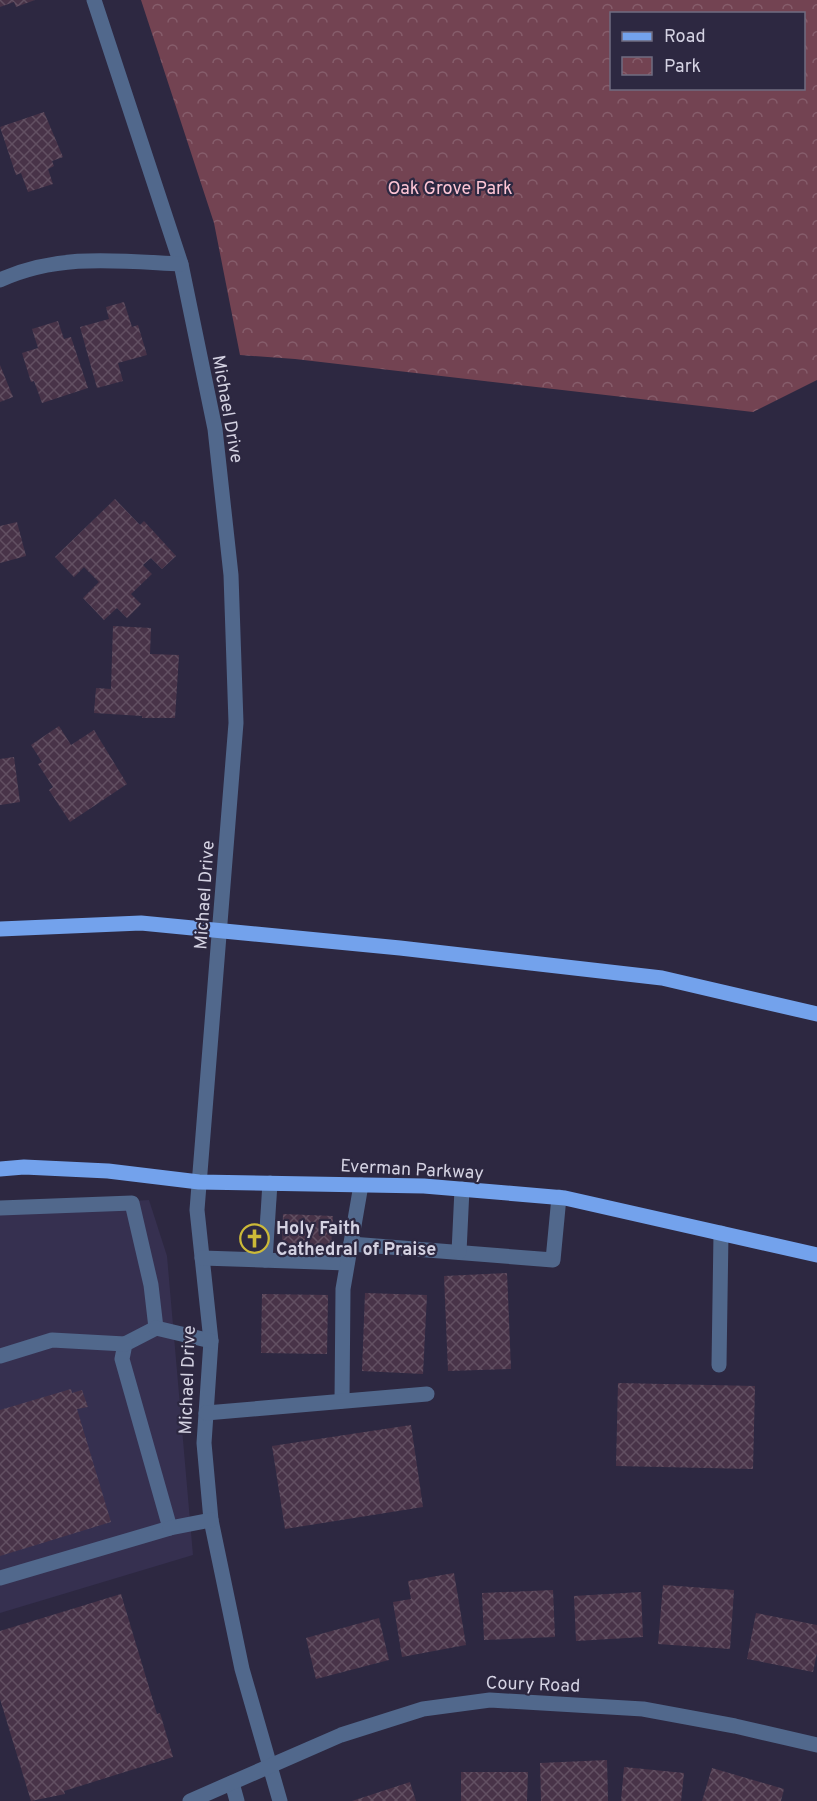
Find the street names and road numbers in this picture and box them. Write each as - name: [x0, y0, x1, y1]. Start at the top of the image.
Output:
- street label: Michael Drive: [206, 353, 247, 465]
- street label: Michael Drive: [190, 840, 221, 950]
- street label: Everman Parkway: [340, 1155, 484, 1186]
- street label: Michael Drive: [175, 1325, 202, 1435]
- street label: Coury Road: [485, 1672, 581, 1699]

